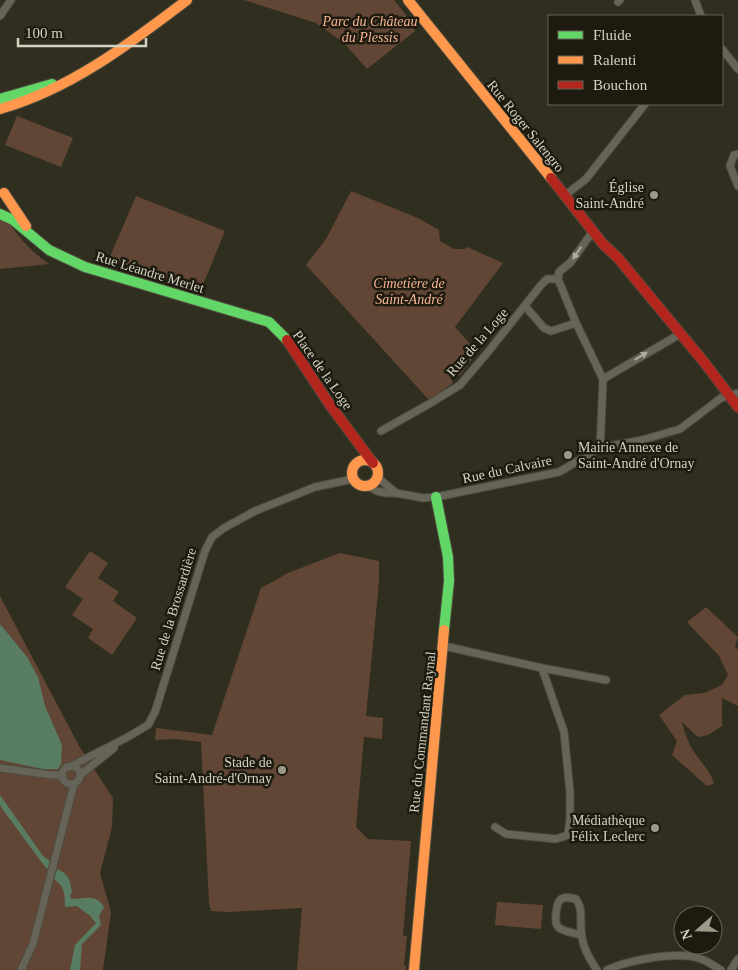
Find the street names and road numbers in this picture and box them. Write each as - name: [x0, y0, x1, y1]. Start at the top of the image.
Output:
- street label: Rue Roger Salengro: [484, 77, 567, 175]
- street label: Rue Léandre Merlet: [94, 249, 206, 296]
- street label: Rue de la Loge: [444, 305, 511, 379]
- street label: Place de la Loge: [290, 328, 355, 413]
- street label: Rue du Calvaire: [461, 453, 553, 486]
- street label: Rue de la Brossardière: [148, 546, 199, 672]
- street label: Rue du Commandant Raynal: [407, 651, 438, 813]

